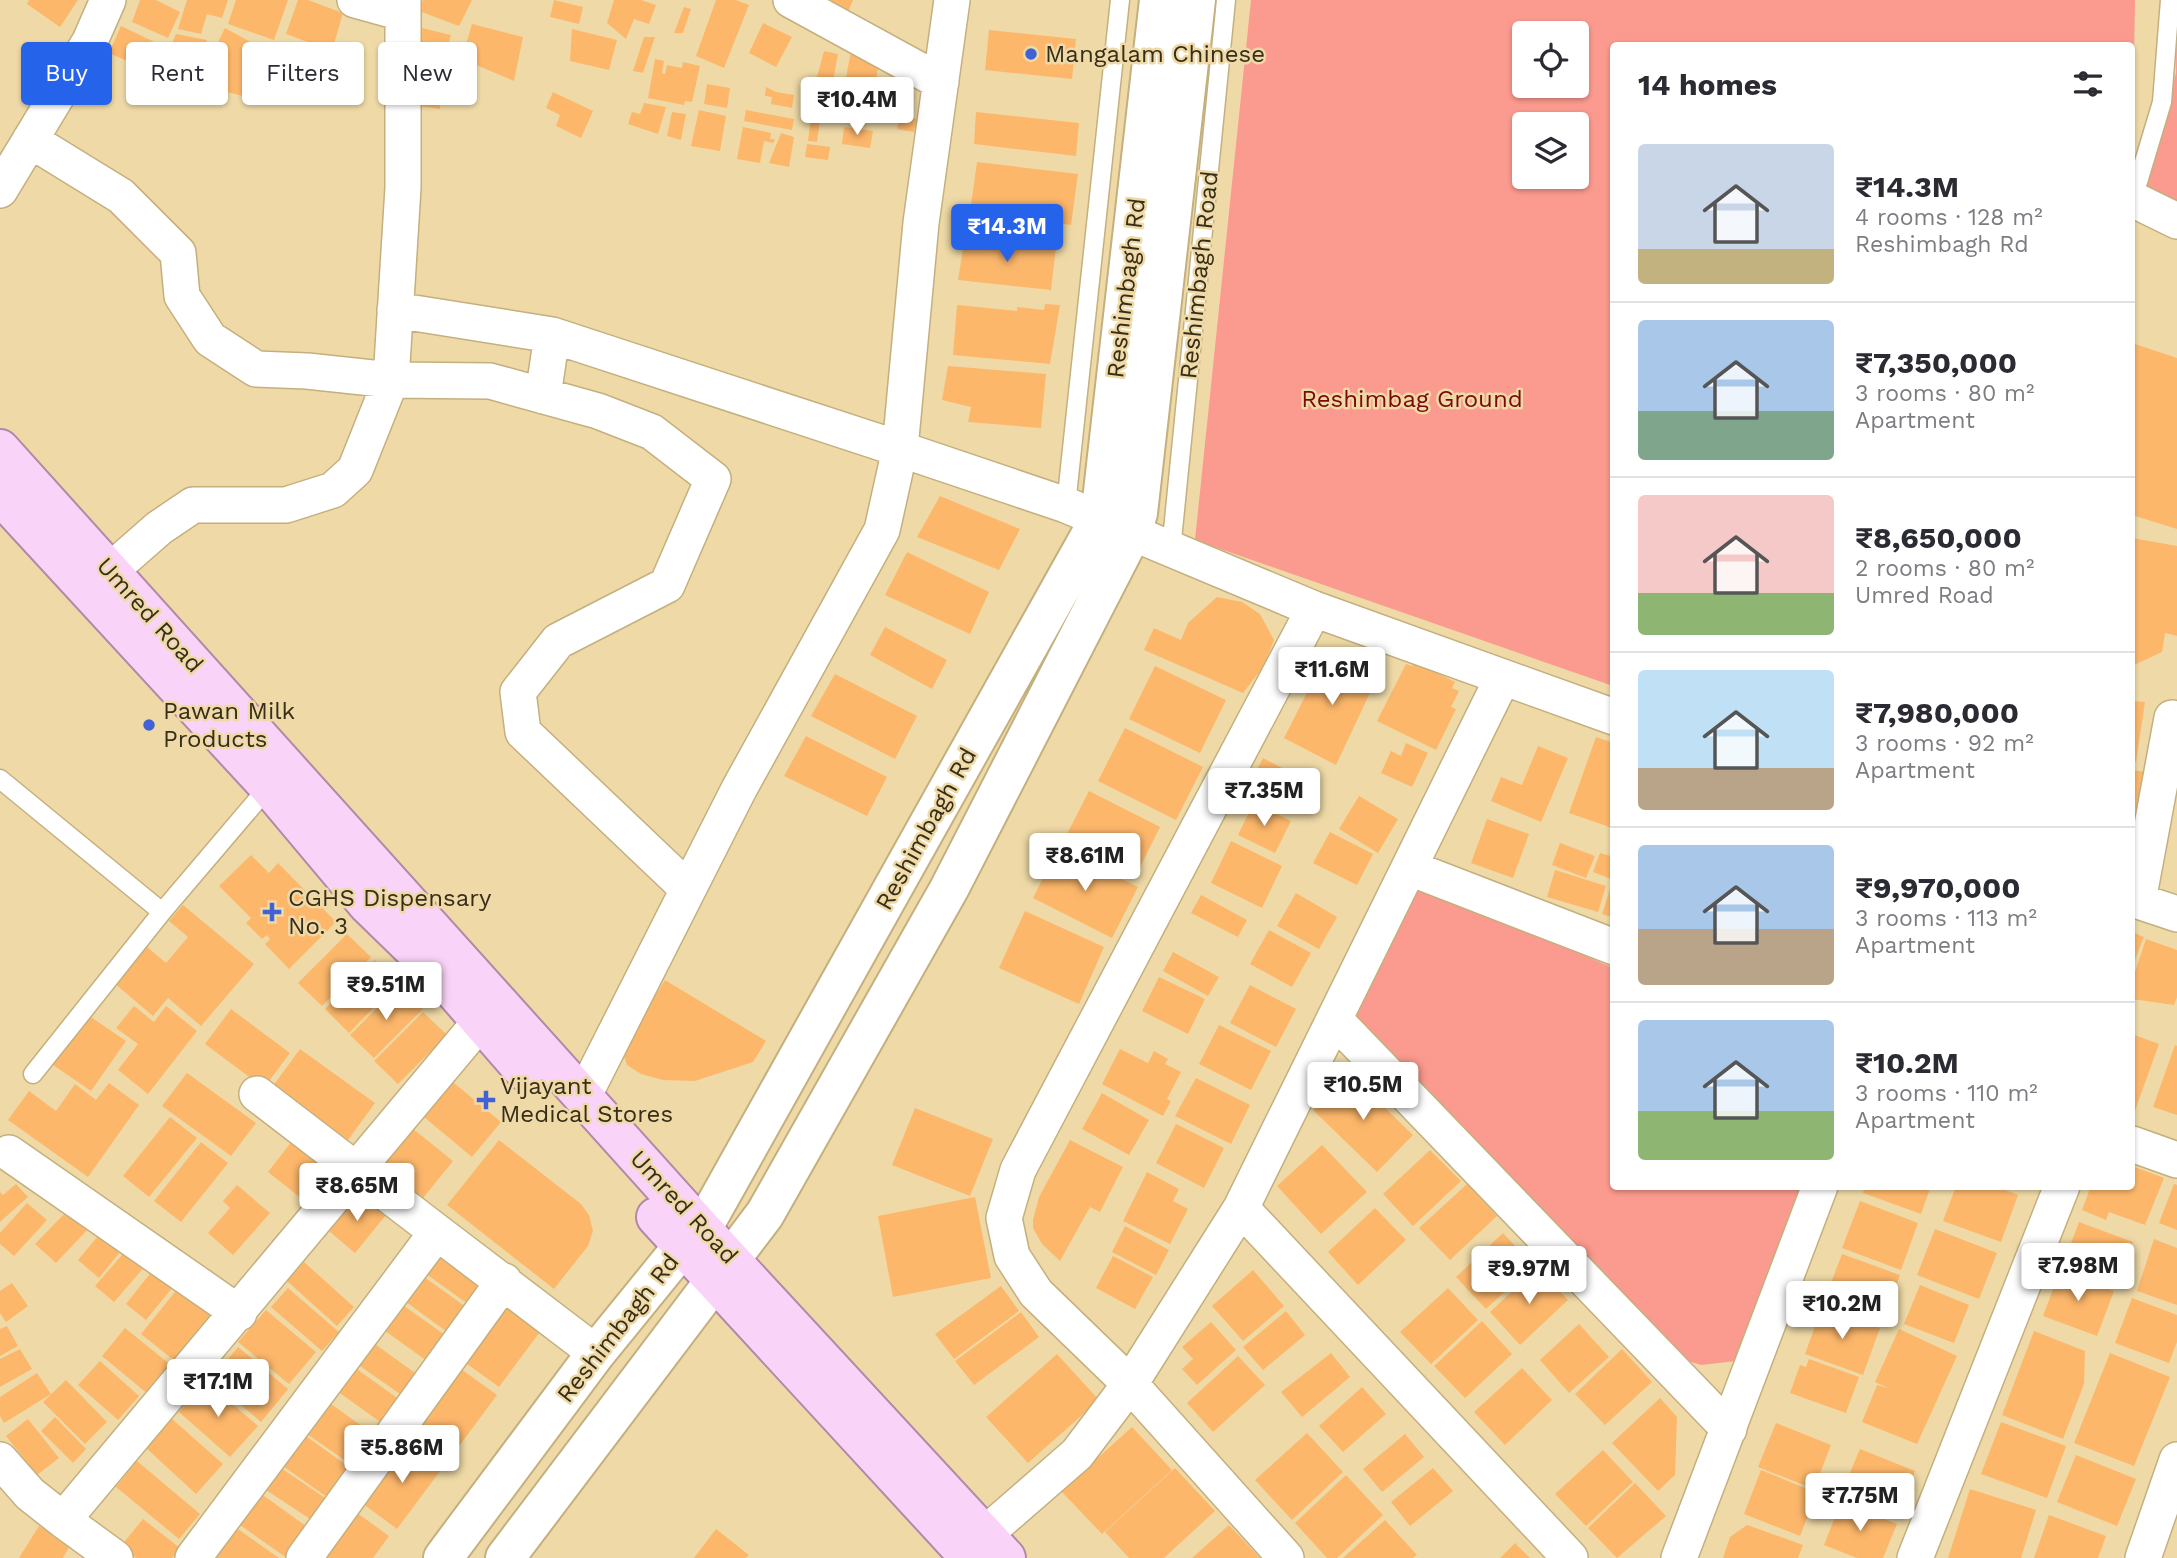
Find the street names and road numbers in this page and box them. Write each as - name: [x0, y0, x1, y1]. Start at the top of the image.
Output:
- street label: Reshimbagh Road: [1174, 170, 1224, 380]
- street label: Reshimbagh Rd: [1101, 196, 1151, 380]
- street label: Umred Road: [91, 552, 209, 678]
- street label: Reshimbagh Rd: [870, 743, 982, 915]
- street label: Umred Road: [624, 1144, 744, 1270]
- street label: Reshimbagh Rd: [551, 1248, 685, 1408]

